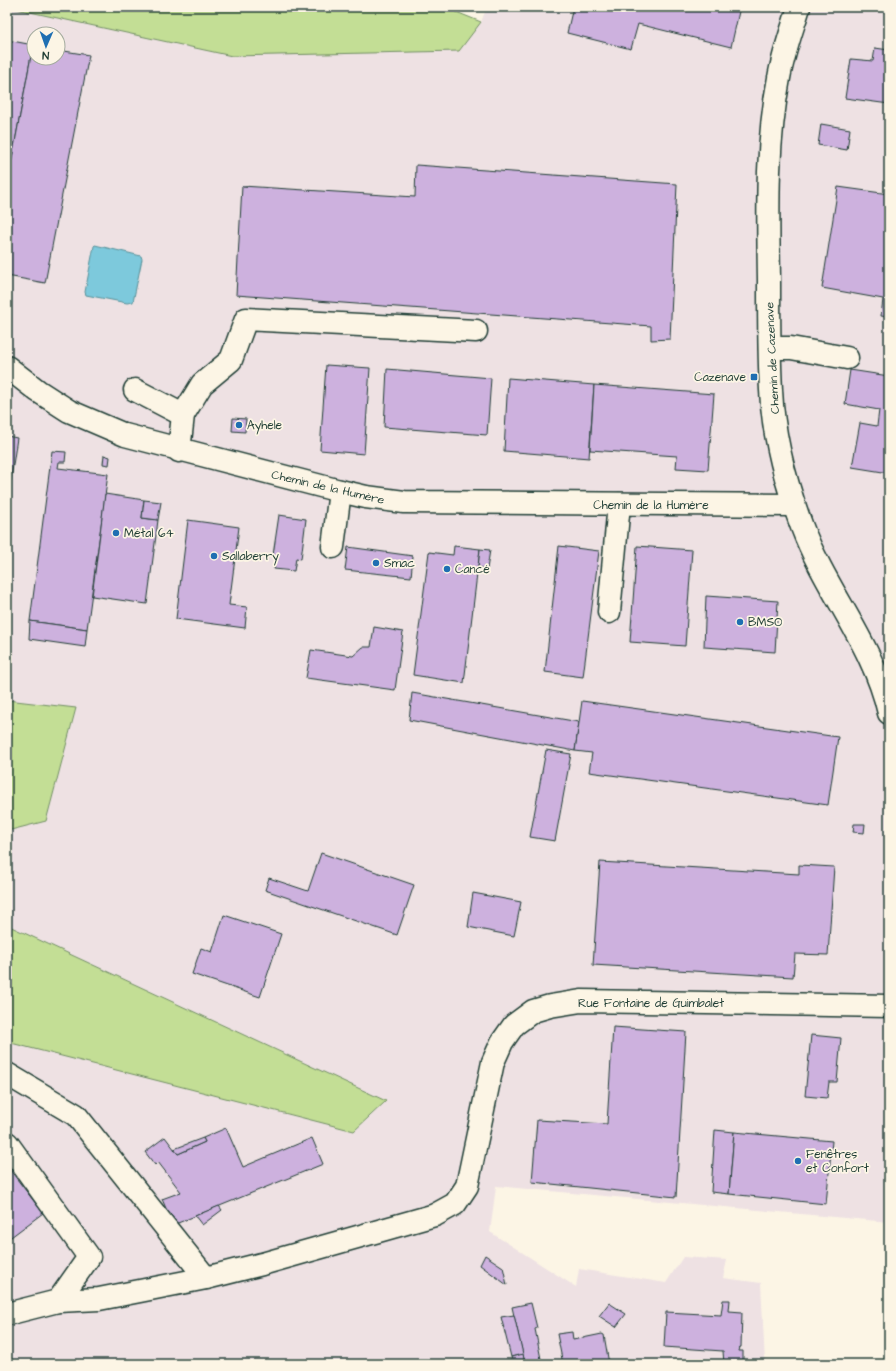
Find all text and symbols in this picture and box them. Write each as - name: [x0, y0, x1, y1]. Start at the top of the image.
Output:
- north arrow: [26, 26, 66, 66]
- text: N: [42, 48, 49, 63]
- street label: Chemin de Cazenave: [761, 301, 784, 414]
- place label: Cazenave: [694, 369, 747, 386]
- marker: Cazenave: [749, 372, 759, 382]
- place label: Ayhele: [247, 417, 283, 435]
- marker: Ayhele: [234, 420, 244, 430]
- street label: Chemin de la Humère: [270, 466, 387, 509]
- street label: Chemin de la Humère: [593, 497, 709, 514]
- place label: Métal 64: [124, 525, 174, 542]
- marker: Métal 64: [111, 528, 121, 538]
- place label: Sallaberry: [222, 548, 279, 566]
- marker: Sallaberry: [209, 551, 219, 561]
- place label: Smac: [384, 555, 415, 572]
- marker: Smac: [371, 558, 381, 568]
- place label: Cancé: [455, 561, 490, 578]
- marker: Cancé: [442, 564, 452, 574]
- place label: BMSO: [748, 614, 782, 631]
- marker: BMSO: [735, 617, 745, 627]
- street label: Rue Fontaine de Guimbalet: [578, 995, 724, 1012]
- place label: Fenêtres et Confort: [806, 1146, 869, 1177]
- marker: Fenêtres et Confort: [793, 1156, 803, 1166]

